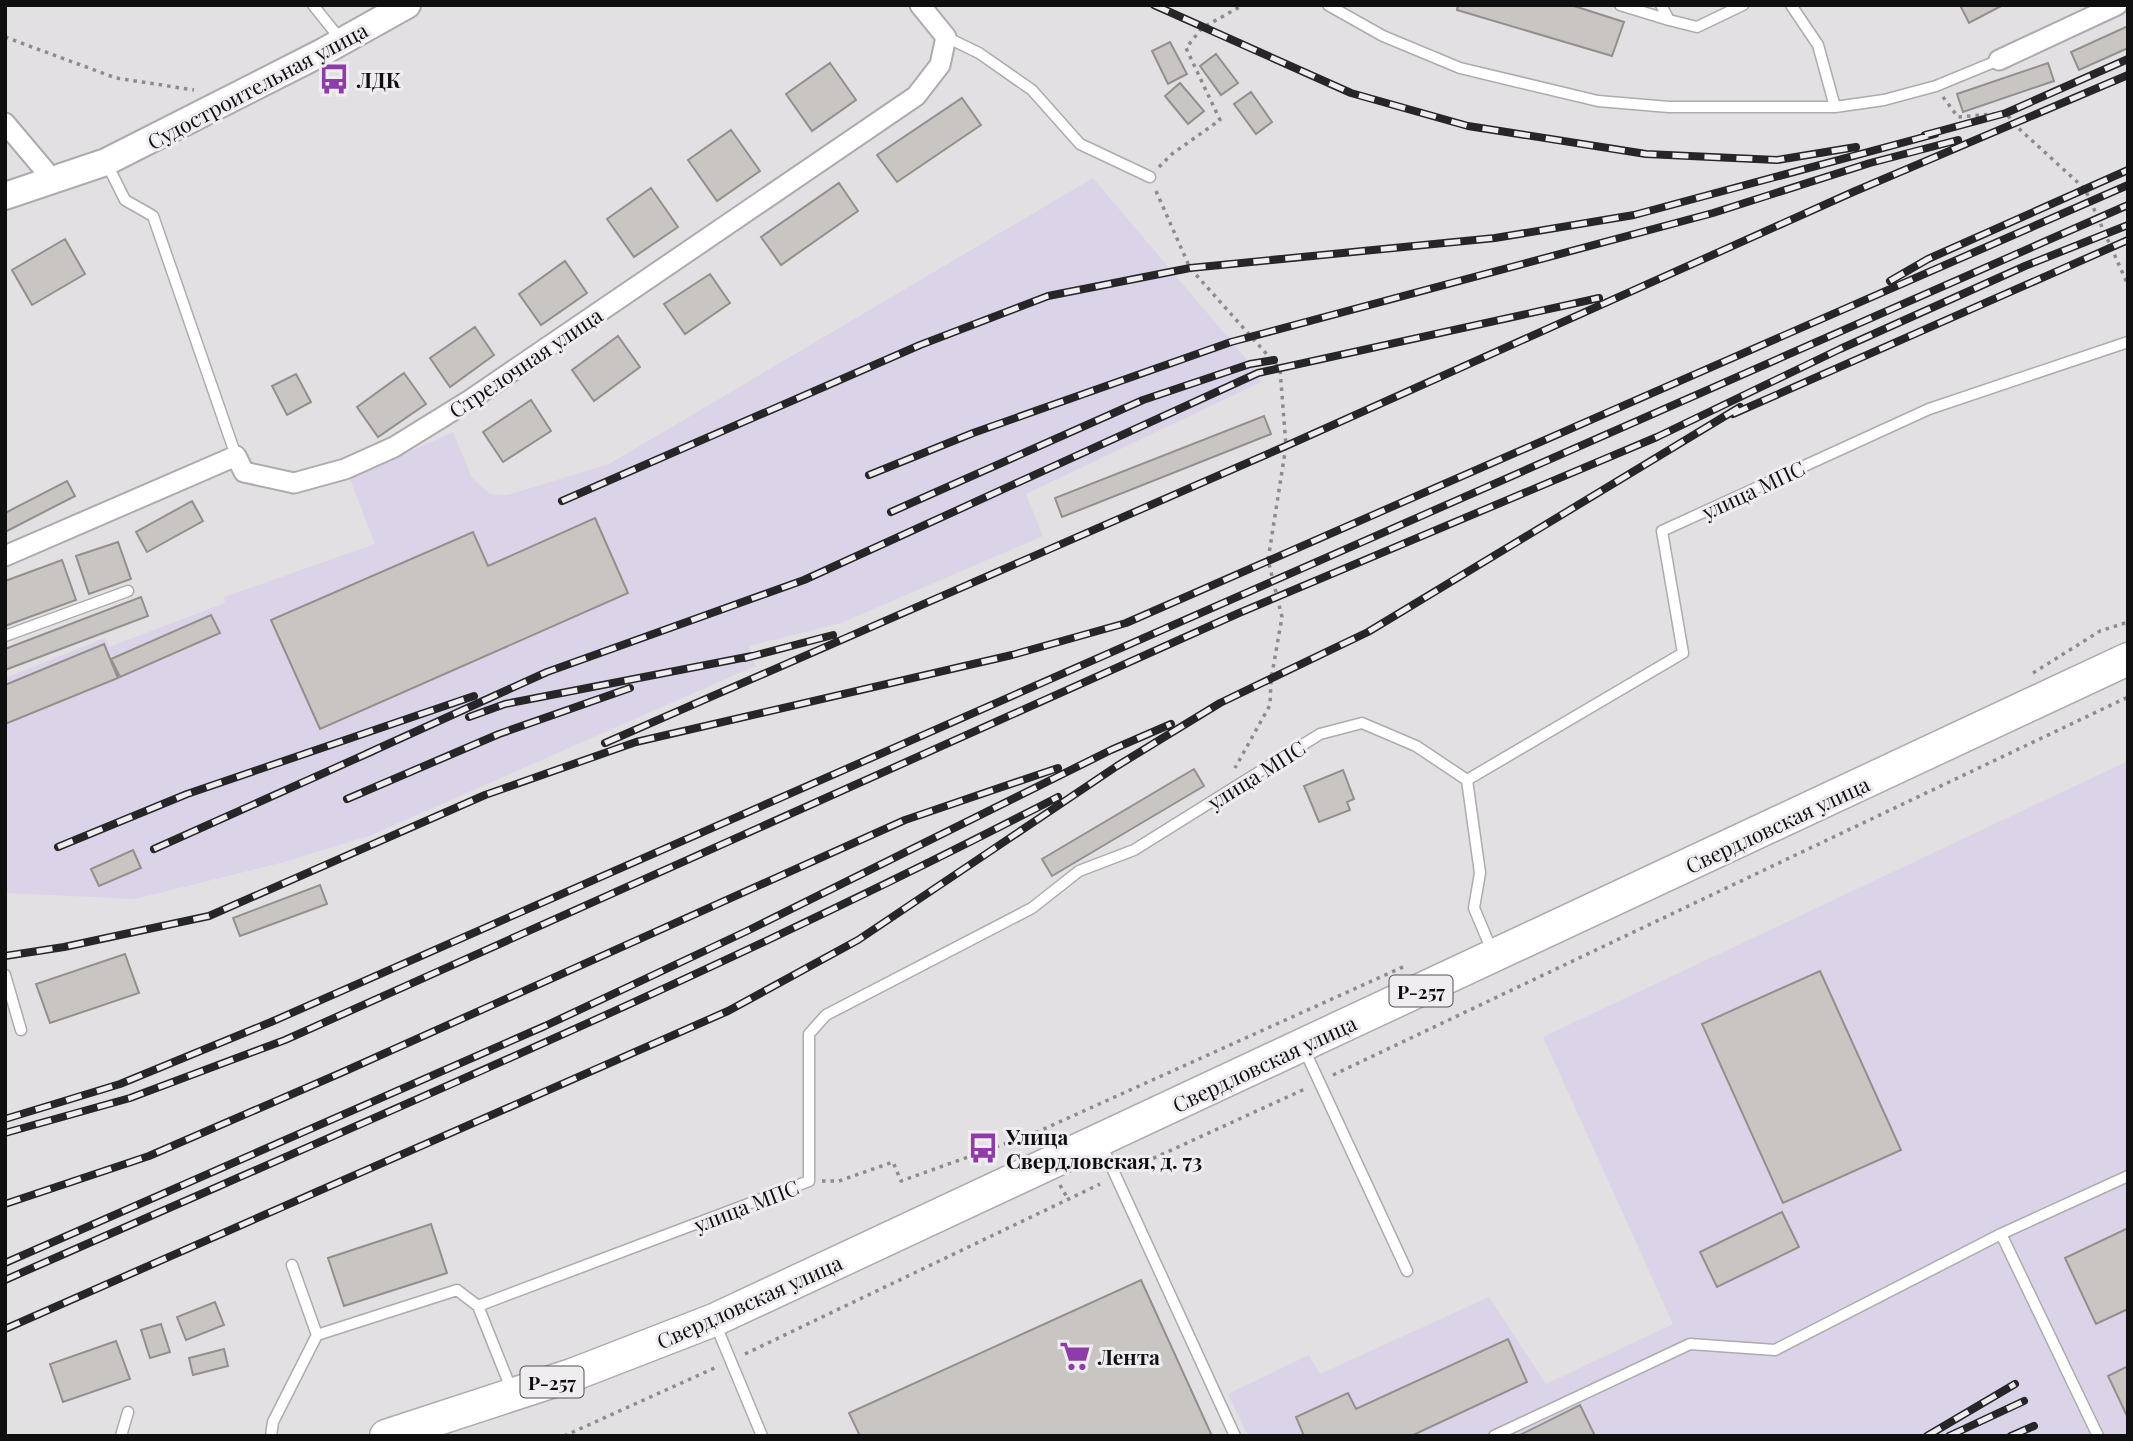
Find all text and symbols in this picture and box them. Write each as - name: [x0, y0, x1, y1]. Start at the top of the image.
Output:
- street label: Судостроительная улица: [142, 15, 373, 155]
- bus stop icon: ЛДК: [317, 62, 351, 96]
- place label: ЛДК: [356, 65, 401, 93]
- street label: Стрелочная улица: [443, 300, 608, 424]
- street label: улица МПС: [1696, 453, 1809, 525]
- street label: улица МПС: [1201, 733, 1310, 816]
- street label: Свердловская улица: [1680, 769, 1874, 879]
- road number: Р-257: [1390, 976, 1452, 1007]
- street label: Свердловская улица: [1167, 1008, 1361, 1118]
- place label: Улица Свердловская, д. 73: [1005, 1122, 1202, 1174]
- bus stop icon: Улица Свердловская, д. 73: [966, 1131, 1000, 1165]
- street label: улица МПС: [689, 1172, 803, 1238]
- street label: Свердловская улица: [652, 1247, 847, 1354]
- supermarket icon: Лента: [1058, 1339, 1092, 1373]
- place label: Лента: [1097, 1342, 1160, 1370]
- road number: Р-257: [520, 1366, 584, 1398]

